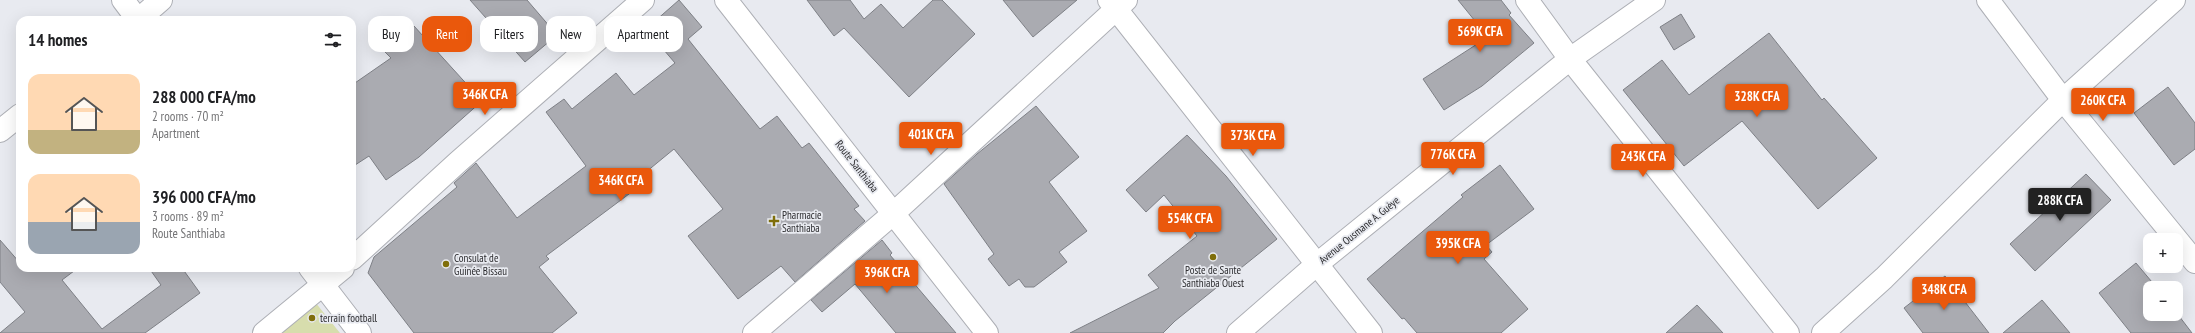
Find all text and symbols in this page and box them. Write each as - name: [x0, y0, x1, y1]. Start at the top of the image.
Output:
- chip: Buy: [368, 16, 414, 52]
- chip: Rent: [422, 16, 472, 52]
- chip: Filters: [480, 16, 538, 52]
- chip: New: [546, 16, 596, 52]
- chip: Apartment: [604, 16, 683, 52]
- pin: 569K CFA: [1439, 19, 1521, 53]
- text: 569K CFA: [1457, 23, 1503, 40]
- text: 14 homes: [28, 29, 87, 51]
- icon: filters: [322, 29, 344, 51]
- pin: 346K CFA: [444, 82, 526, 116]
- pin: 328K CFA: [1716, 84, 1798, 118]
- text: 288 000 CFA/mo: [152, 86, 256, 108]
- text: 346K CFA: [462, 86, 508, 103]
- text: 328K CFA: [1734, 88, 1780, 105]
- pin: 260K CFA: [2062, 88, 2144, 122]
- icon: home: [60, 90, 108, 138]
- text: 260K CFA: [2080, 92, 2126, 109]
- text: 2 rooms · 70 m²: [152, 108, 224, 125]
- pin: 401K CFA: [890, 122, 972, 156]
- pin: 373K CFA: [1212, 123, 1294, 157]
- text: Apartment: [152, 125, 200, 142]
- text: 401K CFA: [908, 126, 954, 143]
- text: 373K CFA: [1230, 127, 1276, 144]
- street label: Route Santhiaba: [832, 137, 882, 195]
- pin: 776K CFA: [1412, 142, 1494, 176]
- pin: 243K CFA: [1602, 144, 1684, 178]
- text: 776K CFA: [1430, 146, 1476, 163]
- text: 243K CFA: [1620, 148, 1666, 165]
- pin: 346K CFA: [580, 168, 662, 202]
- text: 346K CFA: [598, 172, 644, 189]
- text: 396 000 CFA/mo: [152, 186, 256, 208]
- pin: 288K CFA: [2019, 188, 2101, 222]
- icon: home: [60, 190, 108, 238]
- text: 288K CFA: [2037, 192, 2083, 209]
- street label: Avenue Ousmane A. Guèye: [1316, 193, 1403, 267]
- pin: 554K CFA: [1149, 206, 1231, 240]
- text: 3 rooms · 89 m²: [152, 208, 224, 225]
- place label: Pharmacie Santhiaba: [782, 208, 822, 235]
- text: 554K CFA: [1167, 210, 1213, 227]
- marker: Pharmacie Santhiaba: [769, 216, 779, 226]
- text: Route Santhiaba: [152, 225, 225, 242]
- pin: 395K CFA: [1417, 231, 1499, 265]
- map controls: [2143, 233, 2183, 321]
- button: +: [2143, 233, 2183, 273]
- text: 395K CFA: [1435, 235, 1481, 252]
- place label: Consulat de Guinée Bissau: [454, 251, 507, 278]
- marker: Poste de Sante Santhiaba Ouest: [1208, 252, 1218, 262]
- marker: Consulat de Guinée Bissau: [441, 259, 451, 269]
- pin: 396K CFA: [846, 260, 928, 294]
- place label: Poste de Sante Santhiaba Ouest: [1182, 263, 1244, 290]
- text: 396K CFA: [864, 264, 910, 281]
- pin: 348K CFA: [1903, 277, 1985, 311]
- text: 348K CFA: [1921, 281, 1967, 298]
- button: −: [2143, 281, 2183, 321]
- place label: terrain football: [320, 311, 377, 325]
- marker: terrain football: [307, 313, 317, 323]

